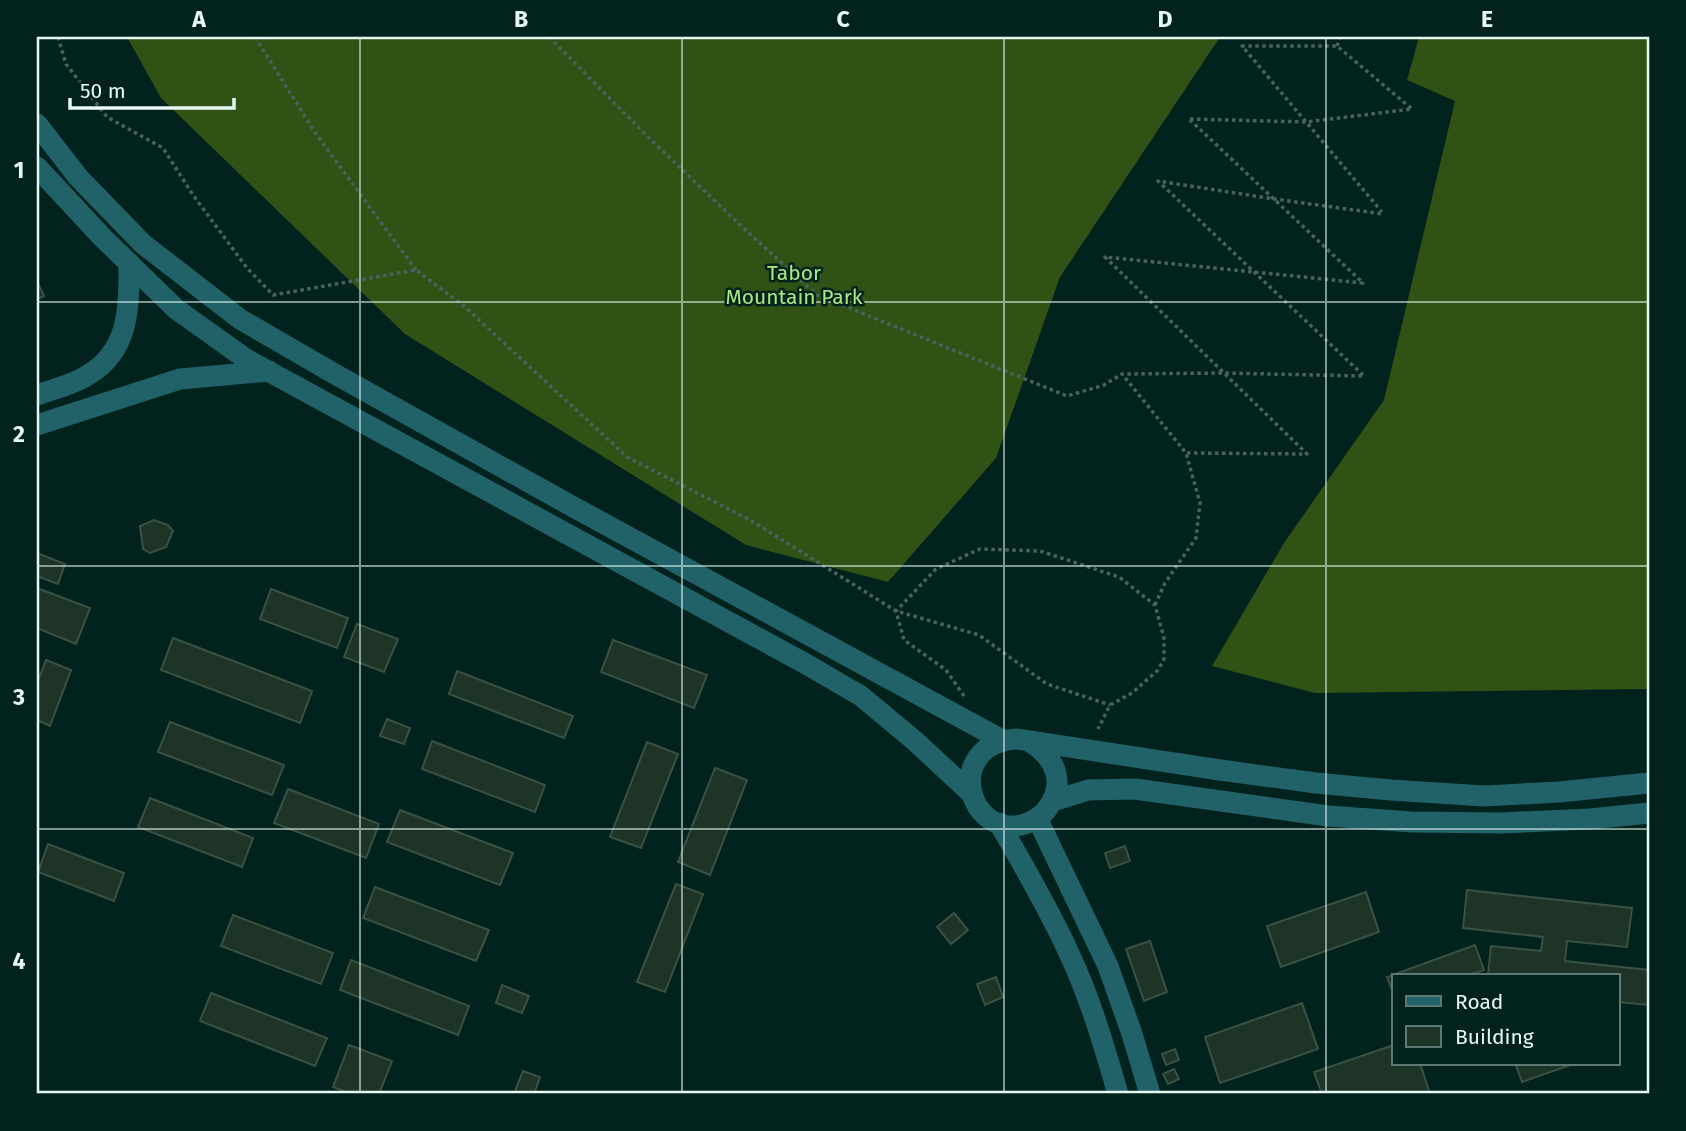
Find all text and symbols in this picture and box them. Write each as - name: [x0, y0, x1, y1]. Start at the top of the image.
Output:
- text: A: [191, 5, 206, 33]
- text: B: [514, 5, 528, 33]
- text: C: [836, 5, 850, 33]
- text: D: [1158, 5, 1173, 33]
- text: E: [1481, 5, 1493, 33]
- scale bar: [70, 66, 234, 110]
- text: 50 m: [80, 78, 126, 104]
- text: 1: [14, 156, 24, 184]
- park label: Tabor Mountain Park: [725, 260, 863, 310]
- text: 2: [13, 420, 25, 448]
- text: 3: [12, 683, 25, 711]
- text: 4: [13, 947, 26, 975]
- legend: [1392, 974, 1620, 1064]
- text: Road: [1455, 989, 1503, 1015]
- text: Building: [1455, 1024, 1534, 1050]

